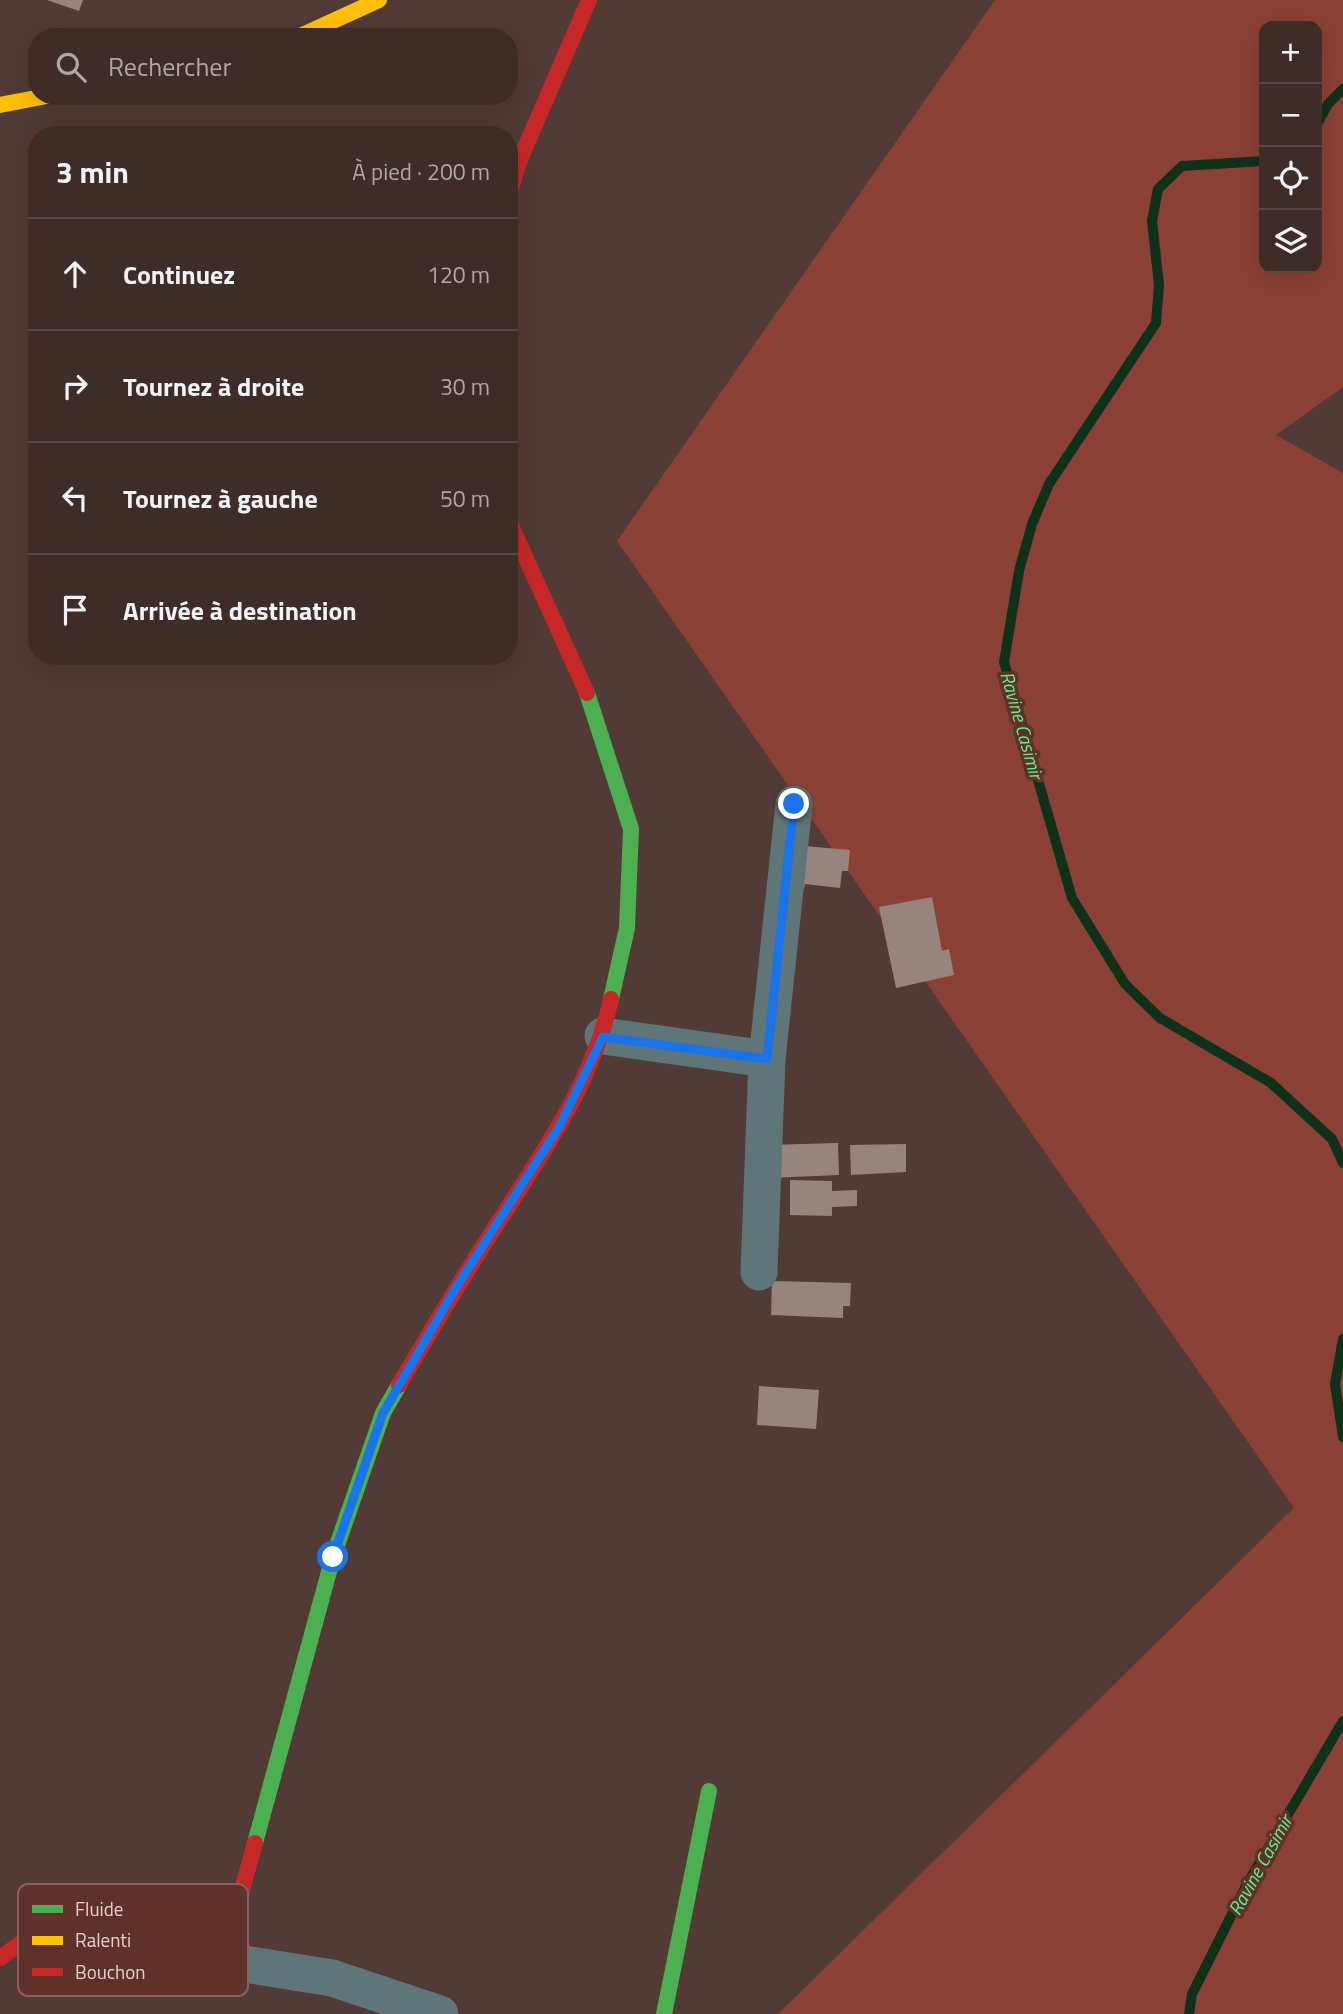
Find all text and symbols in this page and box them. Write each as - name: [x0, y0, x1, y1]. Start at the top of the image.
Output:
- map controls: [1259, 21, 1322, 273]
- button: +: [1259, 21, 1322, 84]
- search box: [28, 28, 518, 105]
- text: Rechercher: [108, 47, 232, 86]
- icon: search: [52, 48, 90, 86]
- button: −: [1259, 84, 1322, 147]
- button: locate: [1259, 147, 1322, 210]
- text: 3 min: [56, 149, 129, 195]
- text: À pied · 200 m: [352, 154, 490, 189]
- button: layers: [1259, 210, 1322, 273]
- icon: ahead: [56, 255, 94, 293]
- text: Continuez: [123, 255, 235, 294]
- text: 120 m: [427, 257, 490, 292]
- icon: right: [56, 367, 94, 405]
- text: Tournez à droite: [123, 367, 304, 406]
- text: 30 m: [440, 369, 490, 404]
- icon: left: [56, 479, 94, 517]
- text: Tournez à gauche: [123, 479, 318, 518]
- text: 50 m: [440, 481, 490, 516]
- icon: arrive: [56, 591, 94, 629]
- text: Arrivée à destination: [123, 591, 357, 630]
- water label: Ravine Casimir: [993, 668, 1052, 784]
- route end: [778, 788, 809, 819]
- route start: [317, 1541, 348, 1572]
- water label: Ravine Casimir: [1220, 1808, 1300, 1920]
- legend: [18, 1884, 248, 1996]
- text: Fluide: [75, 1894, 123, 1923]
- text: Ralenti: [75, 1925, 131, 1954]
- text: Bouchon: [75, 1957, 146, 1986]

